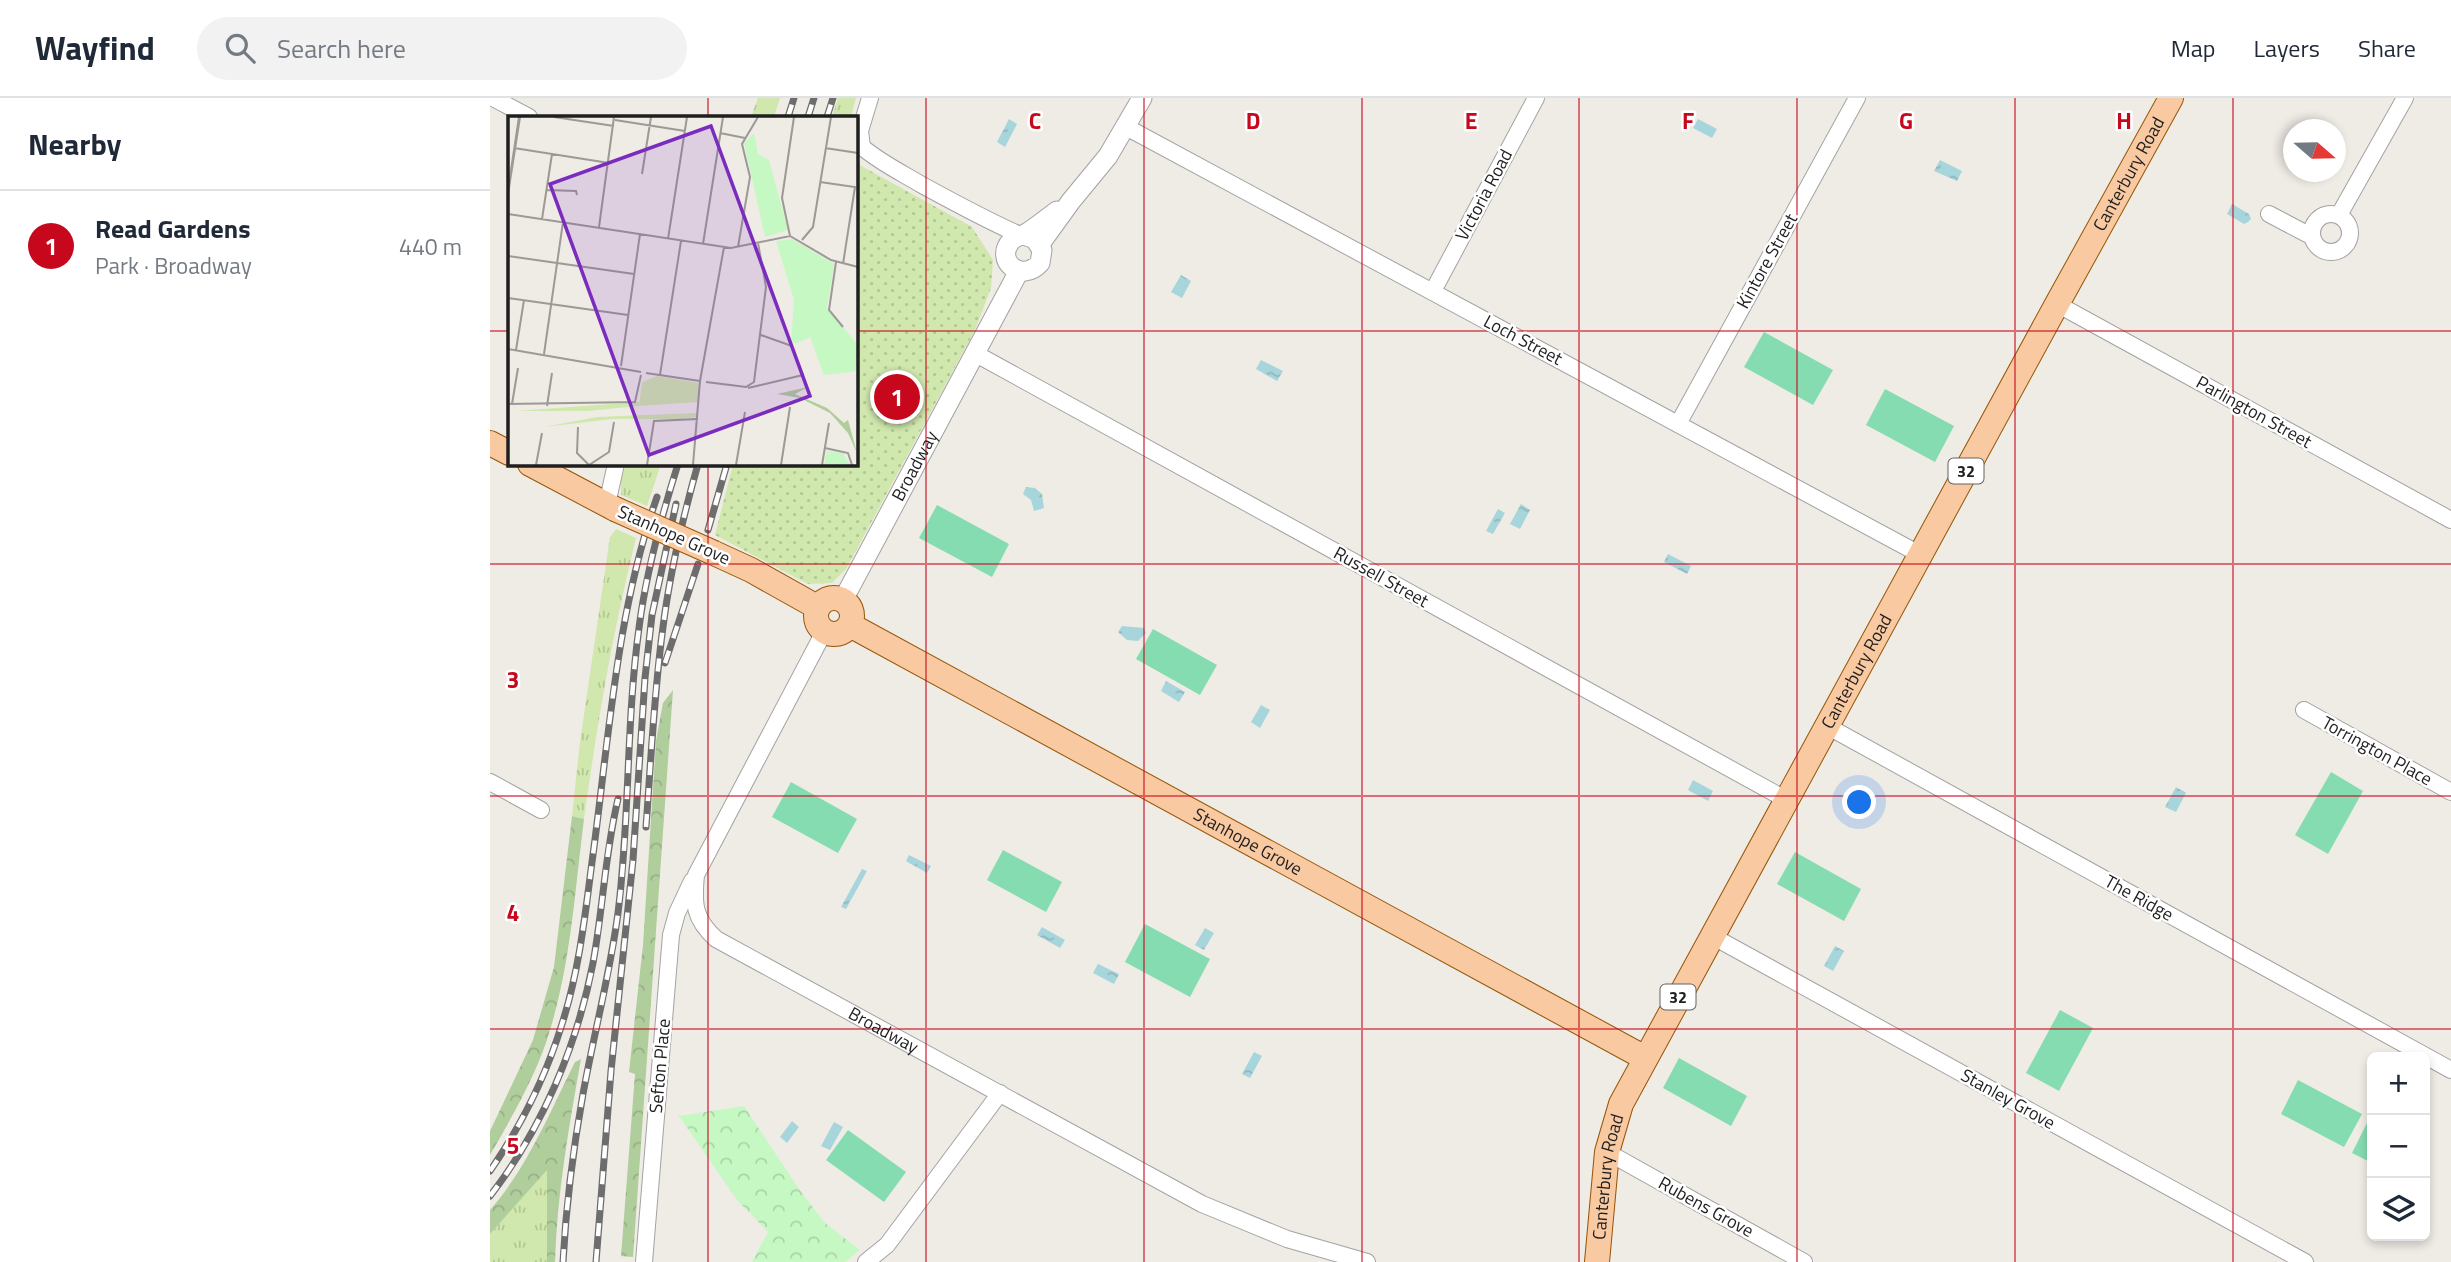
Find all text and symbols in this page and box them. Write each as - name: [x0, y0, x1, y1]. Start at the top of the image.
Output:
- search box: [197, 17, 687, 80]
- text: Wayfind: [35, 23, 155, 73]
- icon: search: [221, 29, 259, 67]
- text: Search here: [277, 29, 406, 68]
- text: Map: [2171, 30, 2216, 66]
- text: Layers: [2254, 30, 2320, 66]
- text: Share: [2358, 30, 2416, 66]
- text: C: [1029, 103, 1041, 138]
- text: D: [1246, 103, 1260, 138]
- text: E: [1465, 103, 1477, 138]
- text: F: [1682, 103, 1694, 138]
- text: G: [1899, 103, 1913, 138]
- text: H: [2116, 103, 2132, 138]
- street label: Canterbury Road: [2086, 112, 2171, 236]
- inset map: [508, 116, 858, 466]
- north arrow: [2283, 119, 2346, 182]
- text: Nearby: [28, 121, 121, 167]
- street label: Victoria Road: [1448, 144, 1519, 245]
- street label: Kintore Street: [1729, 208, 1804, 313]
- text: Read Gardens: [95, 209, 250, 248]
- text: 1: [45, 229, 57, 264]
- text: 440 m: [399, 229, 462, 264]
- text: Park · Broadway: [95, 248, 252, 283]
- street label: Loch Street: [1479, 307, 1568, 372]
- street label: Parlington Street: [2191, 369, 2318, 455]
- pin: 1: [874, 371, 920, 423]
- street label: Broadway: [884, 425, 944, 506]
- road number: 32: [1948, 458, 1984, 484]
- street label: Stanhope Grove: [614, 498, 735, 571]
- street label: Russell Street: [1329, 539, 1434, 614]
- street label: Canterbury Road: [1814, 609, 1899, 734]
- text: 3: [507, 662, 519, 697]
- street label: Torrington Place: [2317, 709, 2437, 792]
- your location: [1842, 785, 1876, 819]
- street label: Stanhope Grove: [1189, 801, 1307, 882]
- street label: The Ridge: [2100, 868, 2179, 928]
- text: 4: [507, 895, 519, 930]
- road number: 32: [1660, 984, 1696, 1009]
- street label: Broadway: [844, 1000, 924, 1060]
- street label: Sefton Place: [642, 1017, 677, 1114]
- map controls: [2367, 1052, 2430, 1241]
- button: +: [2367, 1052, 2430, 1115]
- street label: Stanley Grove: [1956, 1061, 2060, 1136]
- street label: Canterbury Road: [1585, 1111, 1630, 1241]
- button: −: [2367, 1115, 2430, 1178]
- text: 5: [507, 1128, 519, 1163]
- street label: Rubens Grove: [1654, 1169, 1759, 1244]
- button: layers: [2367, 1178, 2430, 1241]

